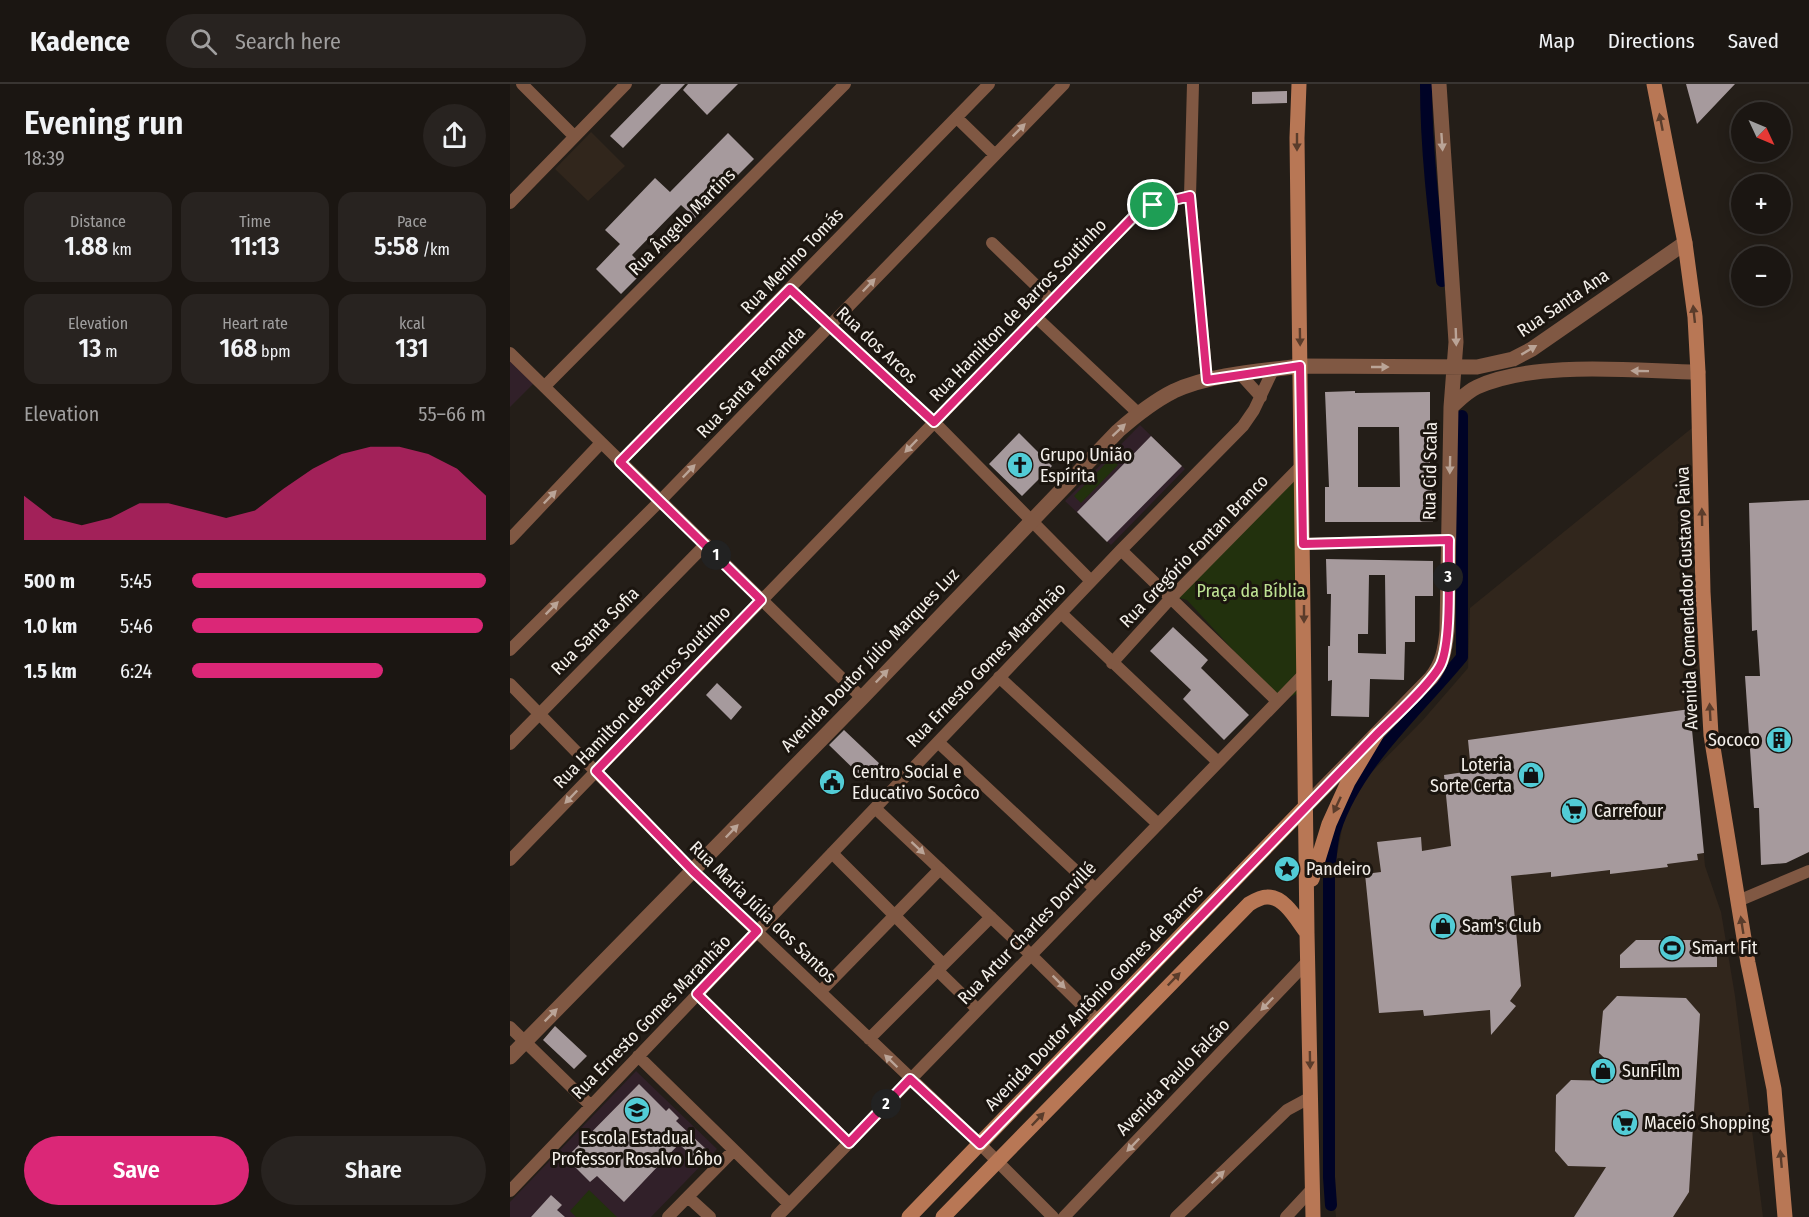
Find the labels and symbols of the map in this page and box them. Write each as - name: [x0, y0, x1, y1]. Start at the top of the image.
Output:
- north arrow: [1731, 102, 1791, 162]
- one-way arrow: [1656, 112, 1665, 131]
- one-way arrow: [1011, 123, 1025, 137]
- one-way arrow: [1292, 133, 1302, 152]
- one-way arrow: [1438, 133, 1447, 152]
- street label: Rua Ângelo Martins: [624, 164, 740, 280]
- pin: [1127, 179, 1178, 230]
- street label: Rua Menino Tomás: [736, 203, 848, 318]
- street label: Rua Hamilton de Barros Soutinho: [925, 214, 1111, 406]
- street label: Rua Santa Ana: [1513, 264, 1613, 342]
- one-way arrow: [862, 278, 876, 293]
- street label: Rua dos Arcos: [832, 302, 922, 388]
- one-way arrow: [1690, 304, 1699, 323]
- street label: Rua Santa Fernanda: [692, 321, 810, 443]
- one-way arrow: [1451, 327, 1460, 346]
- one-way arrow: [1295, 328, 1305, 347]
- one-way arrow: [1521, 344, 1537, 355]
- one-way arrow: [1371, 362, 1390, 372]
- one-way arrow: [1630, 366, 1649, 376]
- street label: Rua Cid Scala: [1418, 421, 1442, 520]
- one-way arrow: [1112, 423, 1127, 437]
- one-way arrow: [904, 438, 918, 453]
- place label: Grupo União Espírita: [1040, 444, 1132, 487]
- church icon: Grupo União Espírita: [1005, 450, 1035, 480]
- one-way arrow: [1445, 456, 1455, 475]
- one-way arrow: [682, 464, 696, 478]
- street label: Avenida Comendador Gustavo Paiva: [1671, 466, 1703, 730]
- street label: Rua Gregório Fontan Branco: [1115, 470, 1273, 632]
- one-way arrow: [543, 489, 557, 504]
- one-way arrow: [1697, 507, 1706, 526]
- pin: 1: [701, 540, 731, 570]
- pin: 3: [1433, 562, 1463, 592]
- street label: Avenida Doutor Júlio Marques Luz: [776, 564, 964, 756]
- street label: Rua Ernesto Gomes Maranhão: [902, 578, 1070, 752]
- park label: Praça da Bíblia: [1196, 580, 1306, 602]
- street label: Rua Santa Sofia: [547, 582, 644, 679]
- street label: Rua Hamilton de Barros Soutinho: [549, 601, 735, 793]
- one-way arrow: [544, 602, 558, 616]
- one-way arrow: [1299, 604, 1309, 623]
- one-way arrow: [875, 670, 889, 684]
- one-way arrow: [1706, 702, 1715, 721]
- building icon: Sococo: [1764, 725, 1794, 755]
- place label: Sococo: [1708, 729, 1760, 751]
- place label: Loteria Sorte Certa: [1430, 754, 1512, 797]
- shop icon: Loteria Sorte Certa: [1516, 760, 1546, 790]
- place label: Centro Social e Educativo Socôco: [852, 761, 980, 804]
- public building icon: Centro Social e Educativo Socôco: [817, 767, 847, 797]
- one-way arrow: [564, 789, 578, 804]
- one-way arrow: [1333, 796, 1342, 813]
- supermarket icon: Carrefour: [1559, 796, 1589, 826]
- place label: Carrefour: [1594, 800, 1664, 822]
- one-way arrow: [725, 824, 739, 839]
- street label: Rua Maria Júlia dos Santos: [685, 836, 841, 988]
- one-way arrow: [910, 841, 925, 855]
- place icon: Pandeiro: [1272, 854, 1302, 884]
- street label: Rua Artur Charles Dorvillé: [953, 857, 1101, 1009]
- place label: Pandeiro: [1306, 858, 1371, 880]
- street label: Avenida Doutor Antônio Gomes de Barros: [980, 881, 1208, 1115]
- shop icon: Sam's Club: [1428, 911, 1458, 941]
- place label: Sam's Club: [1462, 915, 1542, 937]
- one-way arrow: [1737, 916, 1746, 935]
- street label: Rua Ernesto Gomes Maranhão: [567, 930, 735, 1104]
- sports icon: Smart Fit: [1657, 933, 1687, 963]
- place label: Smart Fit: [1692, 937, 1758, 959]
- one-way arrow: [1167, 972, 1181, 987]
- one-way arrow: [1051, 975, 1065, 989]
- one-way arrow: [1261, 996, 1275, 1010]
- one-way arrow: [544, 1008, 558, 1023]
- street label: Avenida Paulo Falcão: [1112, 1014, 1234, 1140]
- one-way arrow: [1305, 1051, 1315, 1070]
- one-way arrow: [884, 1054, 899, 1068]
- shop icon: SunFilm: [1588, 1056, 1618, 1086]
- place label: SunFilm: [1622, 1060, 1680, 1082]
- pin: 2: [871, 1089, 901, 1119]
- school or university icon: Escola Estadual Professor Rosalvo Lôbo: [622, 1095, 652, 1125]
- supermarket icon: Maceió Shopping: [1610, 1108, 1640, 1138]
- one-way arrow: [1031, 1112, 1045, 1127]
- place label: Maceió Shopping: [1644, 1112, 1770, 1134]
- place label: Escola Estadual Professor Rosalvo Lôbo: [551, 1127, 723, 1170]
- one-way arrow: [1126, 1137, 1140, 1151]
- one-way arrow: [1776, 1149, 1786, 1168]
- one-way arrow: [1211, 1170, 1225, 1184]

